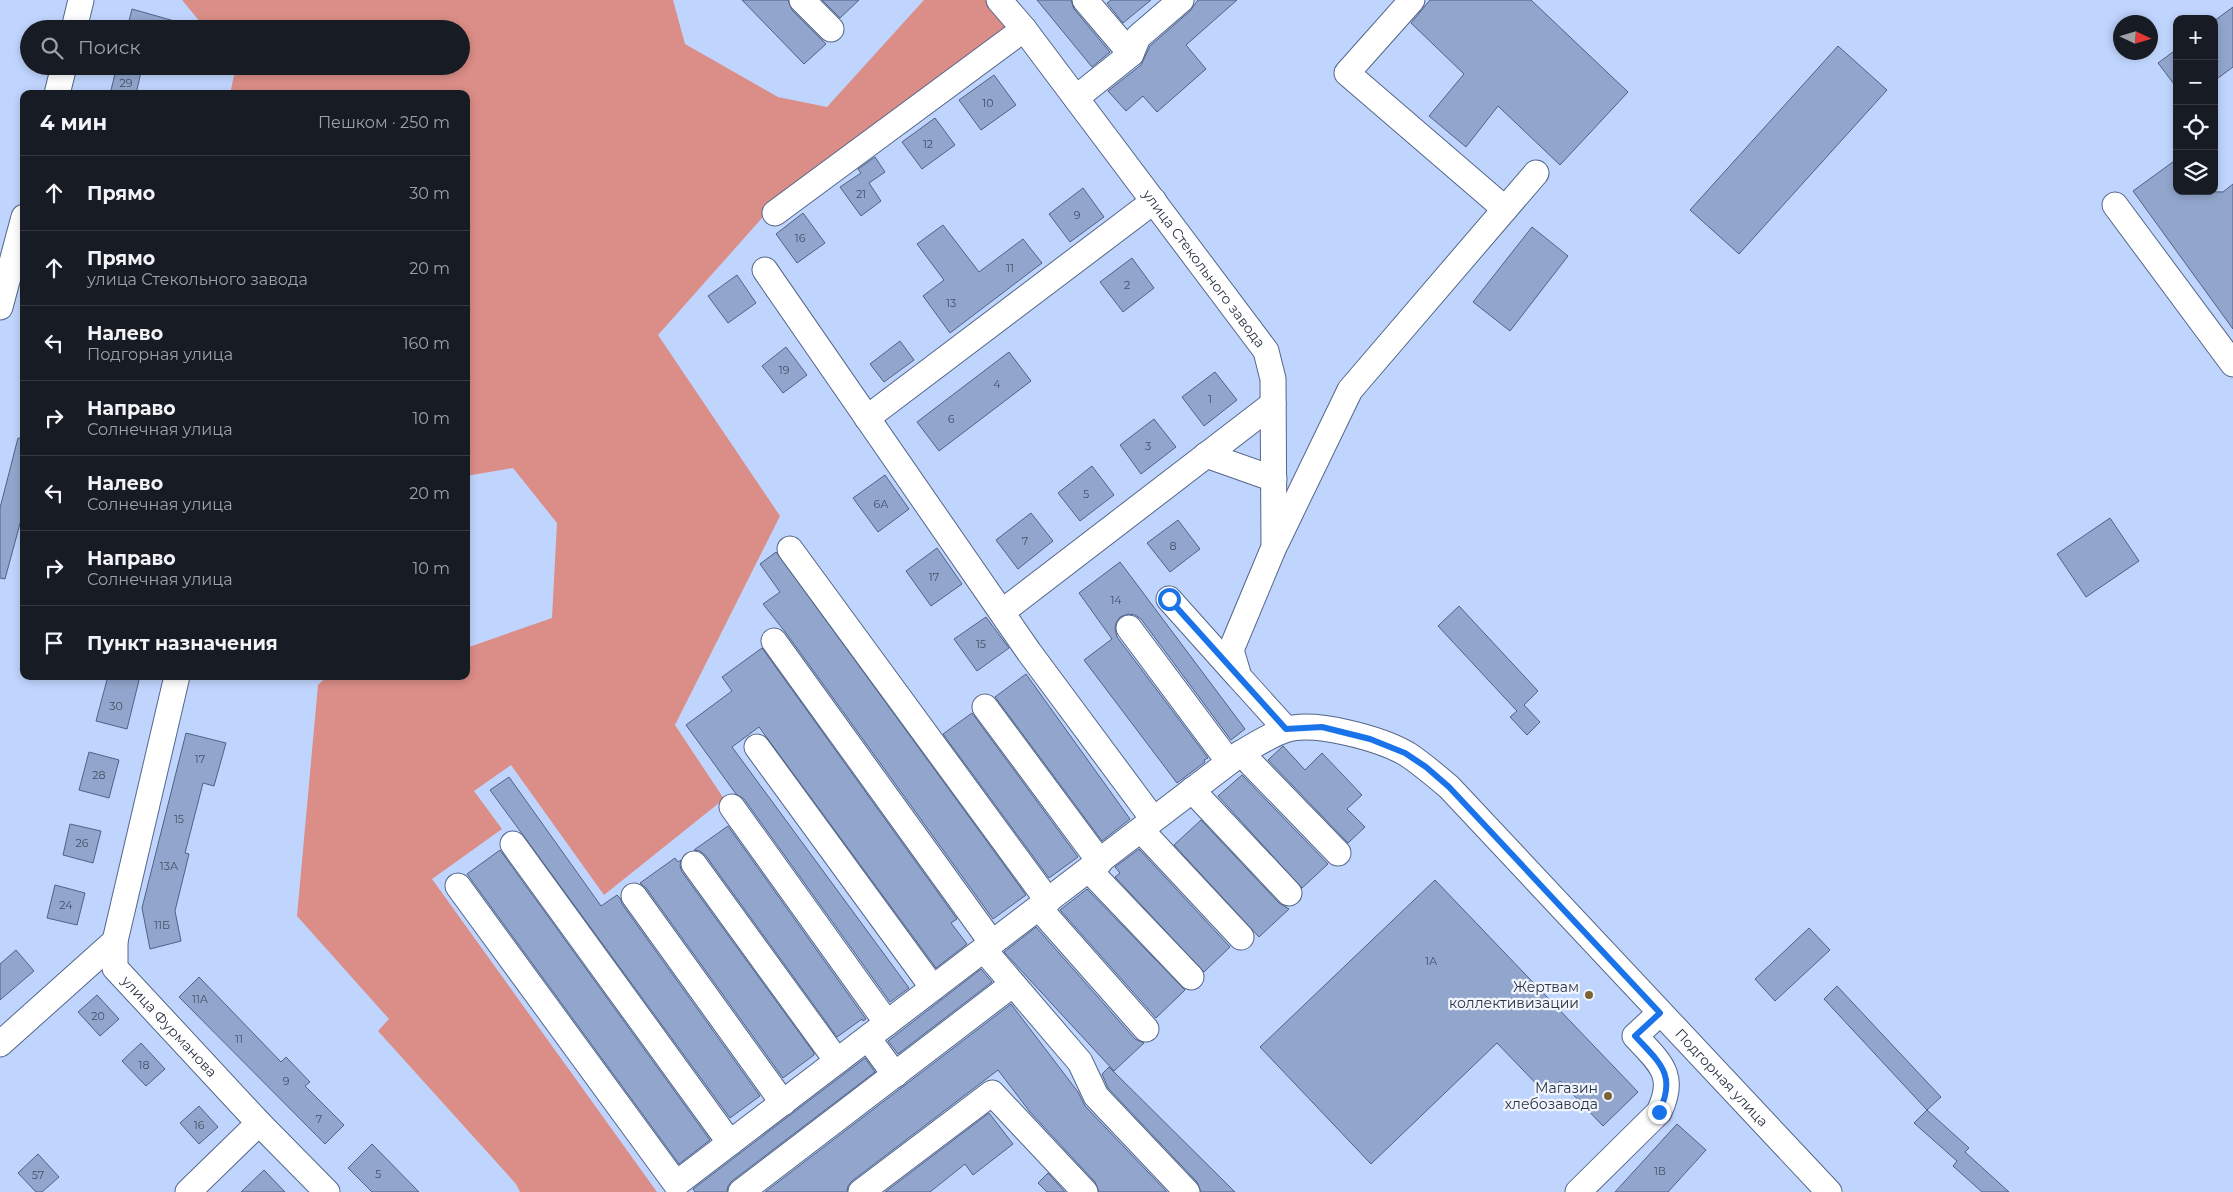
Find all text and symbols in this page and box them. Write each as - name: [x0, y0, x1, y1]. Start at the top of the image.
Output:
- north arrow: [2113, 15, 2158, 60]
- map controls: [2173, 15, 2218, 195]
- button: +: [2173, 15, 2218, 60]
- search box: [20, 20, 470, 75]
- icon: search: [38, 34, 66, 62]
- text: Поиск: [78, 36, 141, 59]
- button: −: [2173, 60, 2218, 105]
- house number: 29: [120, 76, 133, 90]
- house number: 10: [982, 96, 994, 110]
- button: locate: [2173, 105, 2218, 150]
- text: 4 мин: [40, 110, 107, 135]
- text: Пешком · 250 m: [318, 113, 450, 132]
- house number: 12: [923, 137, 933, 151]
- button: layers: [2173, 150, 2218, 195]
- icon: ahead: [40, 179, 68, 207]
- text: Прямо: [87, 182, 155, 205]
- text: 30 m: [409, 184, 450, 203]
- street label: улица Стекольного завода: [1138, 185, 1269, 351]
- house number: 21: [856, 187, 866, 201]
- house number: 9: [1074, 208, 1081, 222]
- house number: 16: [795, 231, 806, 245]
- text: Прямо: [87, 247, 155, 270]
- icon: ahead: [40, 254, 68, 282]
- text: 20 m: [409, 259, 450, 278]
- house number: 11: [1006, 261, 1014, 275]
- text: улица Стекольного завода: [87, 270, 308, 289]
- house number: 2: [1124, 278, 1130, 292]
- house number: 13: [946, 296, 956, 310]
- text: Налево: [87, 322, 163, 345]
- icon: left: [40, 329, 68, 357]
- text: 160 m: [403, 334, 450, 353]
- text: Подгорная улица: [87, 345, 233, 364]
- house number: 19: [779, 363, 790, 377]
- house number: 4: [993, 377, 1001, 391]
- house number: 1: [1208, 392, 1212, 406]
- text: Направо: [87, 397, 176, 420]
- icon: right: [40, 404, 68, 432]
- text: 10 m: [412, 409, 450, 428]
- house number: 6: [948, 412, 955, 426]
- text: Солнечная улица: [87, 420, 233, 439]
- house number: 3: [1145, 439, 1151, 453]
- text: Налево: [87, 472, 163, 495]
- icon: left: [40, 479, 68, 507]
- text: 20 m: [409, 484, 450, 503]
- house number: 5: [1083, 487, 1089, 501]
- text: Солнечная улица: [87, 495, 233, 514]
- house number: 6А: [874, 497, 889, 511]
- house number: 7: [1022, 534, 1028, 548]
- house number: 8: [1169, 539, 1177, 553]
- text: Направо: [87, 547, 176, 570]
- icon: right: [40, 554, 68, 582]
- text: 10 m: [412, 559, 450, 578]
- text: Солнечная улица: [87, 570, 233, 589]
- house number: 17: [929, 570, 939, 584]
- route start: [1158, 588, 1181, 611]
- house number: 14: [1110, 593, 1122, 607]
- icon: arrive: [40, 629, 68, 657]
- text: Пункт назначения: [87, 632, 278, 655]
- house number: 15: [976, 637, 986, 651]
- house number: 30: [109, 699, 123, 713]
- house number: 17: [195, 752, 205, 766]
- house number: 28: [92, 768, 106, 782]
- house number: 15: [174, 812, 184, 826]
- house number: 26: [76, 836, 89, 850]
- house number: 13А: [160, 859, 179, 873]
- house number: 24: [59, 898, 73, 912]
- house number: 11Б: [154, 918, 170, 932]
- house number: 1А: [1425, 954, 1438, 968]
- street label: улица Фурманова: [117, 971, 221, 1081]
- place label: Жертвам коллективизации: [1449, 978, 1579, 1012]
- marker: Жертвам коллективизации: [1583, 989, 1595, 1001]
- house number: 11А: [192, 992, 209, 1006]
- house number: 20: [91, 1009, 105, 1023]
- street label: Подгорная улица: [1671, 1025, 1772, 1130]
- house number: 11: [235, 1032, 243, 1046]
- house number: 18: [139, 1058, 150, 1072]
- house number: 9: [283, 1074, 290, 1088]
- place label: Магазин хлебозавода: [1505, 1079, 1598, 1113]
- marker: Магазин хлебозавода: [1602, 1090, 1614, 1102]
- route end: [1648, 1101, 1671, 1124]
- house number: 7: [316, 1112, 322, 1126]
- house number: 16: [194, 1118, 205, 1132]
- house number: 1В: [1654, 1164, 1666, 1178]
- house number: 5: [375, 1167, 381, 1181]
- house number: 57: [32, 1168, 44, 1182]

